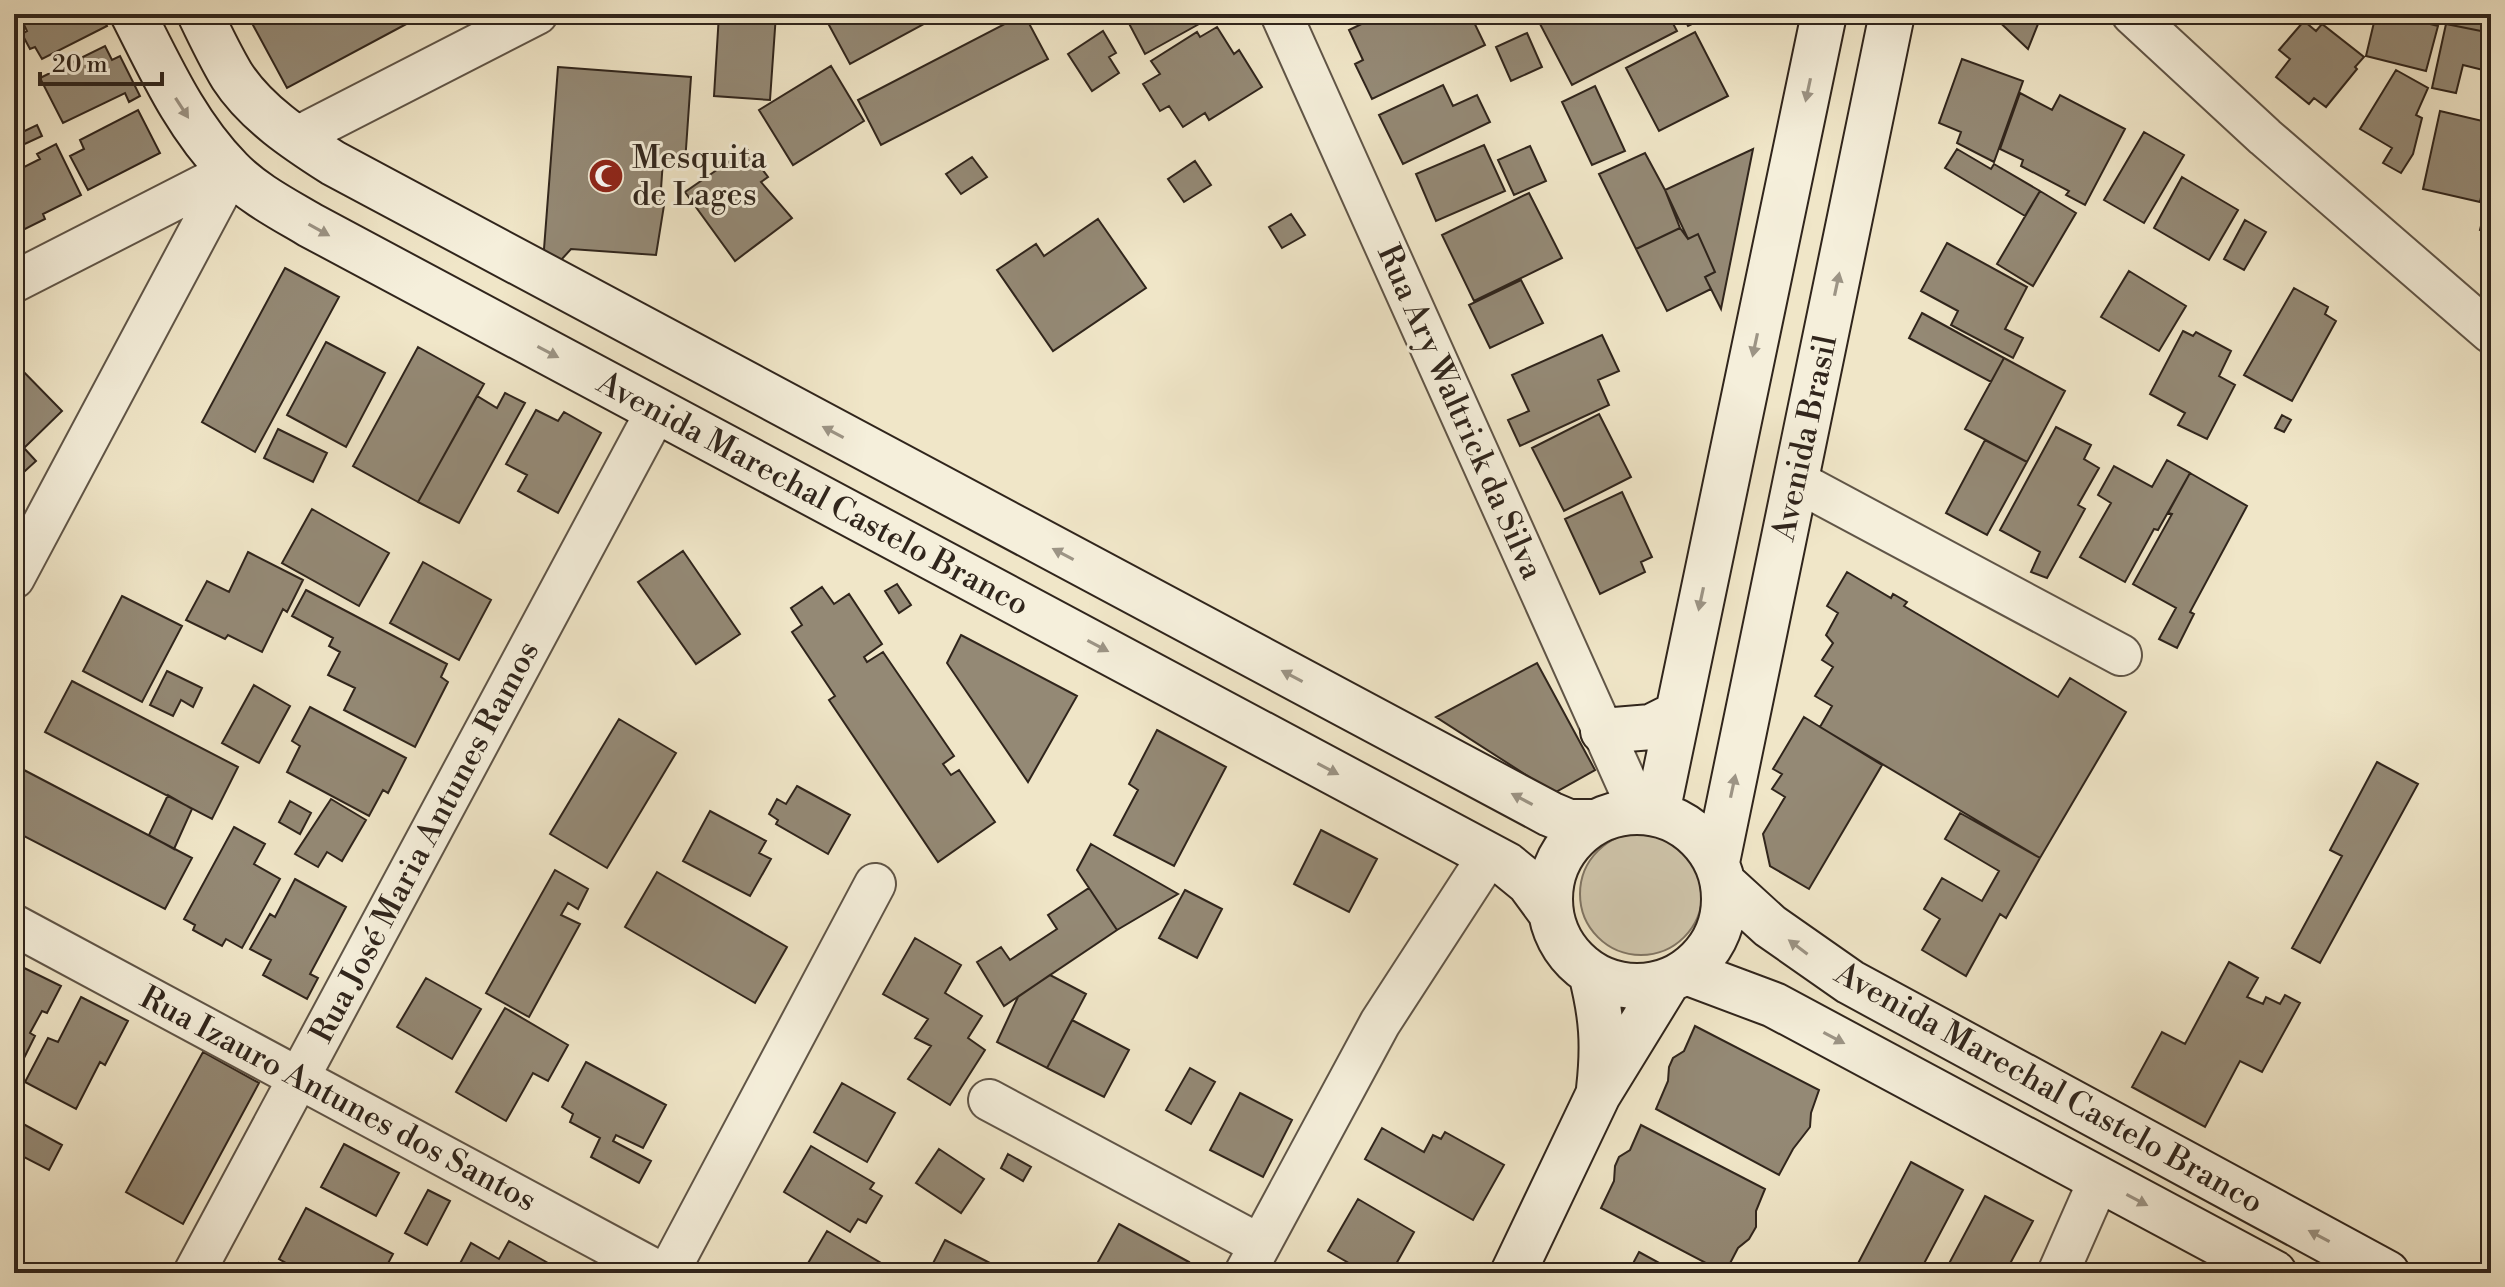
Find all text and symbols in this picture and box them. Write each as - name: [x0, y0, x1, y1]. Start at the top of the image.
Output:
- scale bar: [40, 36, 162, 86]
- text: 20 m: [52, 50, 108, 80]
- one-way arrow: [1801, 78, 1814, 103]
- one-way arrow: [174, 97, 189, 118]
- place label: Mesquita de Lages: [632, 138, 767, 215]
- mosque icon: Mesquita de Lages: [587, 157, 625, 195]
- one-way arrow: [307, 223, 330, 236]
- street label: Rua Ary Waltrick da Silva: [1368, 238, 1552, 586]
- one-way arrow: [1831, 272, 1844, 297]
- street label: Avenida Brasil: [1763, 331, 1846, 545]
- one-way arrow: [1748, 333, 1760, 358]
- one-way arrow: [537, 345, 559, 359]
- street label: Avenida Marechal Castelo Branco: [589, 362, 1036, 625]
- one-way arrow: [822, 425, 845, 438]
- one-way arrow: [1051, 548, 1074, 561]
- one-way arrow: [1694, 587, 1707, 612]
- street label: Rua José Maria Antunes Ramos: [302, 634, 548, 1050]
- one-way arrow: [1087, 640, 1110, 653]
- one-way arrow: [1281, 670, 1303, 684]
- one-way arrow: [1316, 762, 1339, 775]
- one-way arrow: [1727, 773, 1740, 798]
- one-way arrow: [1510, 792, 1533, 805]
- one-way arrow: [1787, 940, 1808, 956]
- street label: Avenida Marechal Castelo Branco: [1827, 953, 2270, 1223]
- street label: Rua Izauro Antunes dos Santos: [133, 977, 543, 1221]
- one-way arrow: [1823, 1030, 1845, 1044]
- one-way arrow: [2126, 1193, 2149, 1207]
- one-way arrow: [2307, 1229, 2330, 1243]

